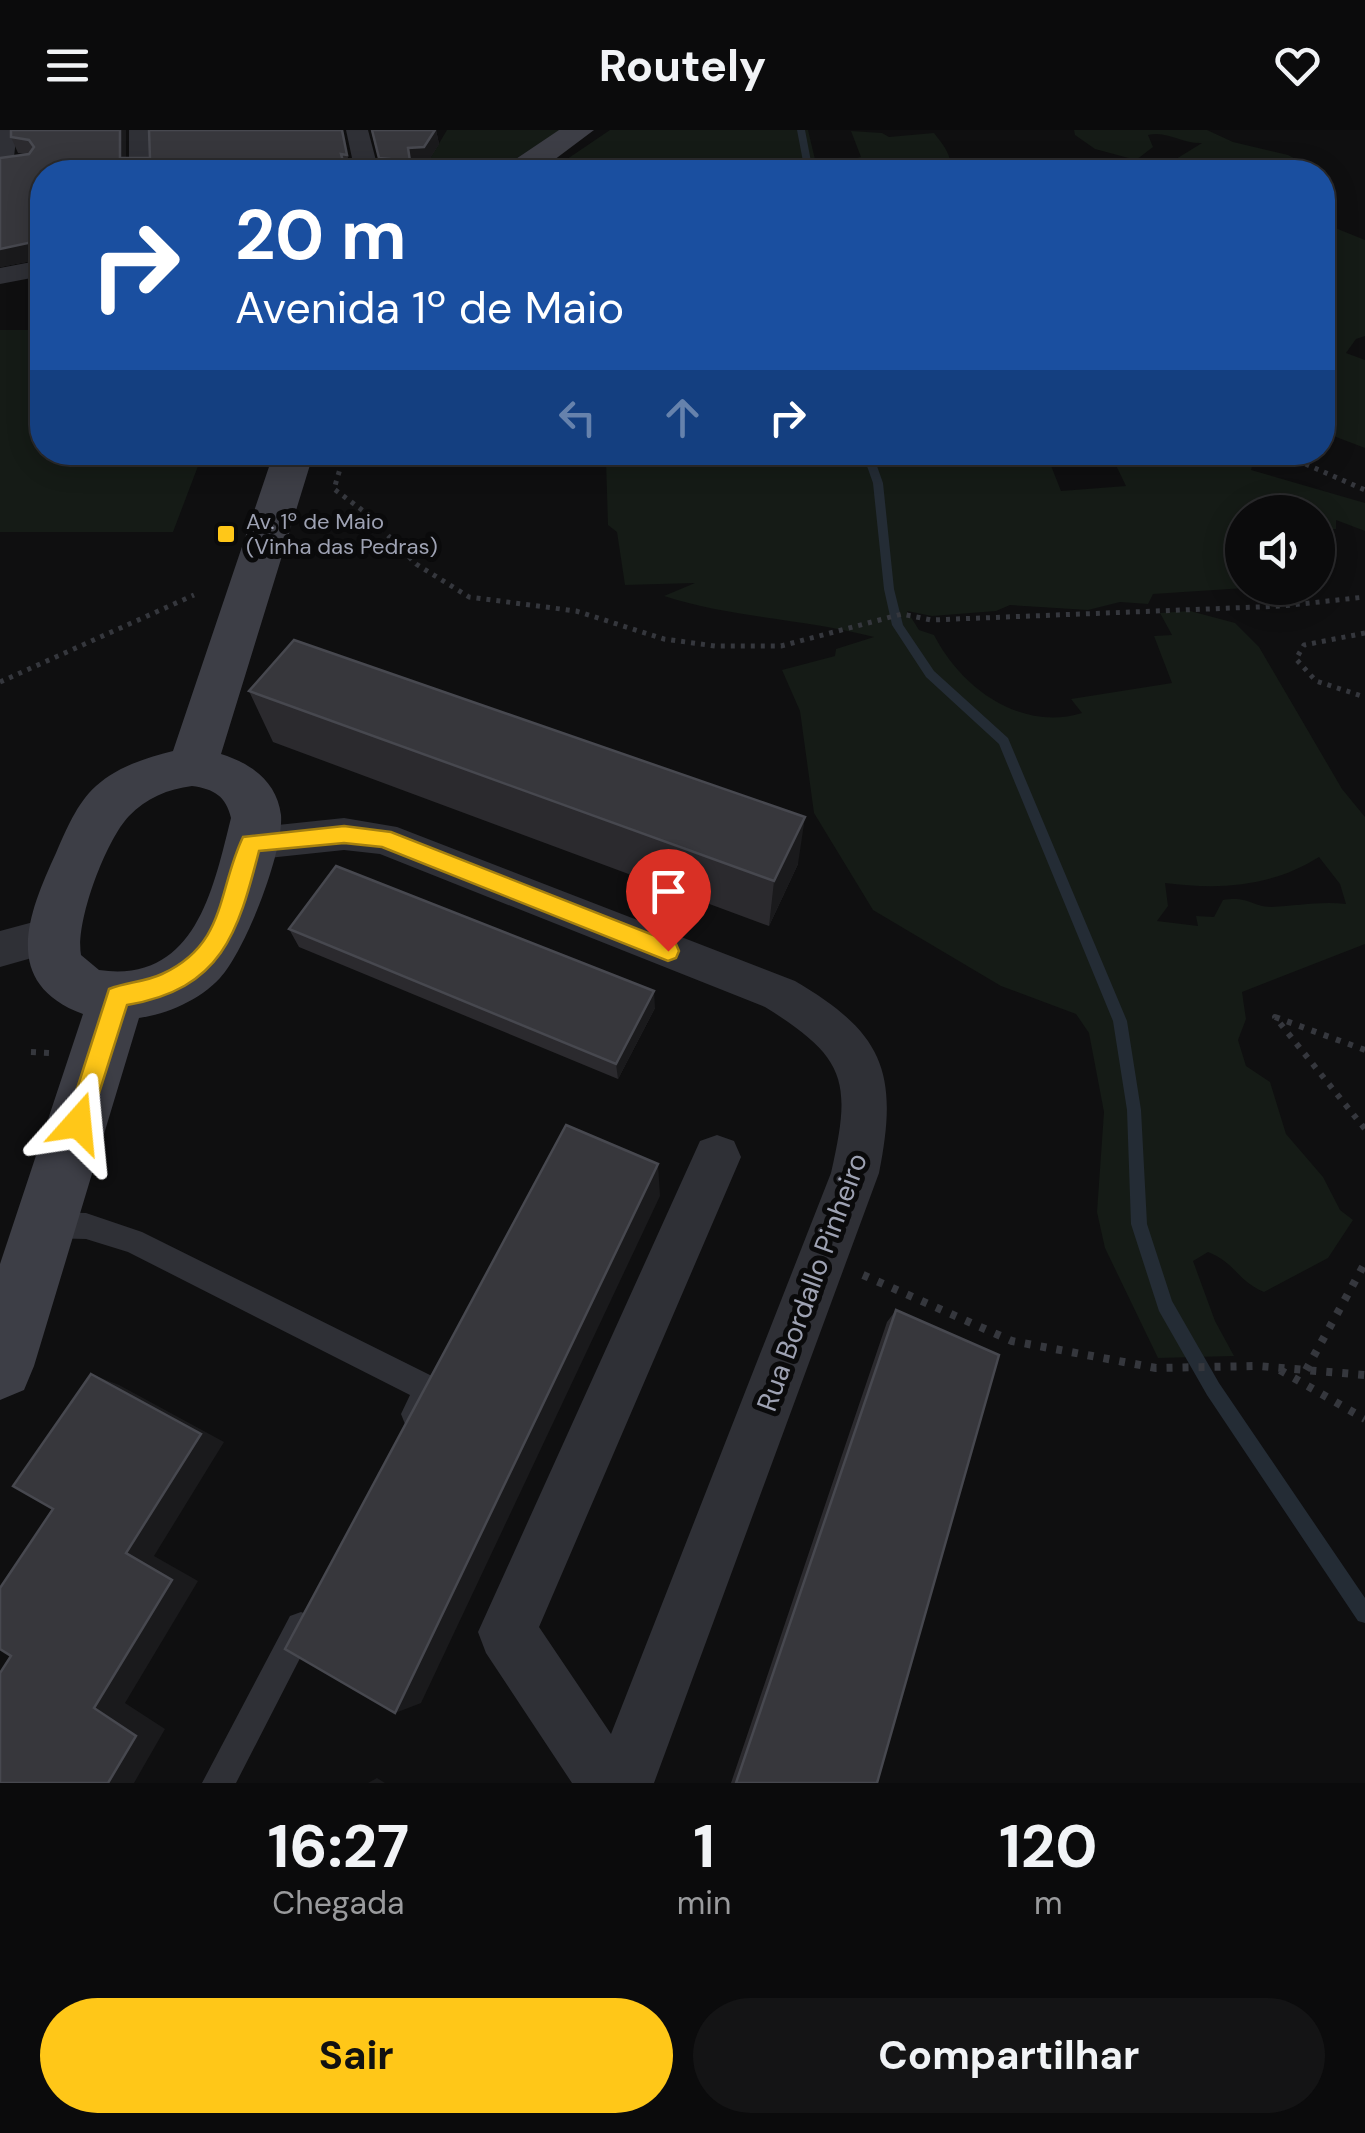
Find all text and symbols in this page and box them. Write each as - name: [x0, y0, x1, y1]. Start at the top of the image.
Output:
- text: Routely: [599, 36, 766, 95]
- icon: menu: [40, 38, 95, 93]
- icon: heart: [1270, 38, 1325, 93]
- text: 20 m: [235, 190, 407, 281]
- icon: right: [70, 200, 200, 330]
- text: Avenida 1º de Maio: [235, 278, 624, 337]
- icon: left: [550, 390, 605, 445]
- icon: ahead: [655, 390, 710, 445]
- icon: right: [760, 390, 815, 445]
- map controls: [1225, 495, 1335, 605]
- button: sound: [1225, 495, 1335, 605]
- place label: Av. 1º de Maio (Vinha das Pedras): [246, 507, 438, 561]
- marker: Av. 1º de Maio (Vinha das Pedras): [215, 523, 237, 545]
- pin: [626, 849, 711, 952]
- icon: arrive: [641, 864, 696, 919]
- position arrow: [26, 1071, 130, 1175]
- street label: Rua Bordallo Pinheiro: [748, 1148, 876, 1416]
- text: 16:27: [268, 1807, 409, 1886]
- text: 1: [693, 1807, 715, 1886]
- text: 120: [999, 1807, 1097, 1886]
- text: Chegada: [272, 1882, 404, 1924]
- text: min: [677, 1882, 731, 1924]
- text: m: [1034, 1882, 1062, 1924]
- button: Sair: [40, 1998, 673, 2113]
- button: Compartilhar: [693, 1998, 1325, 2113]

